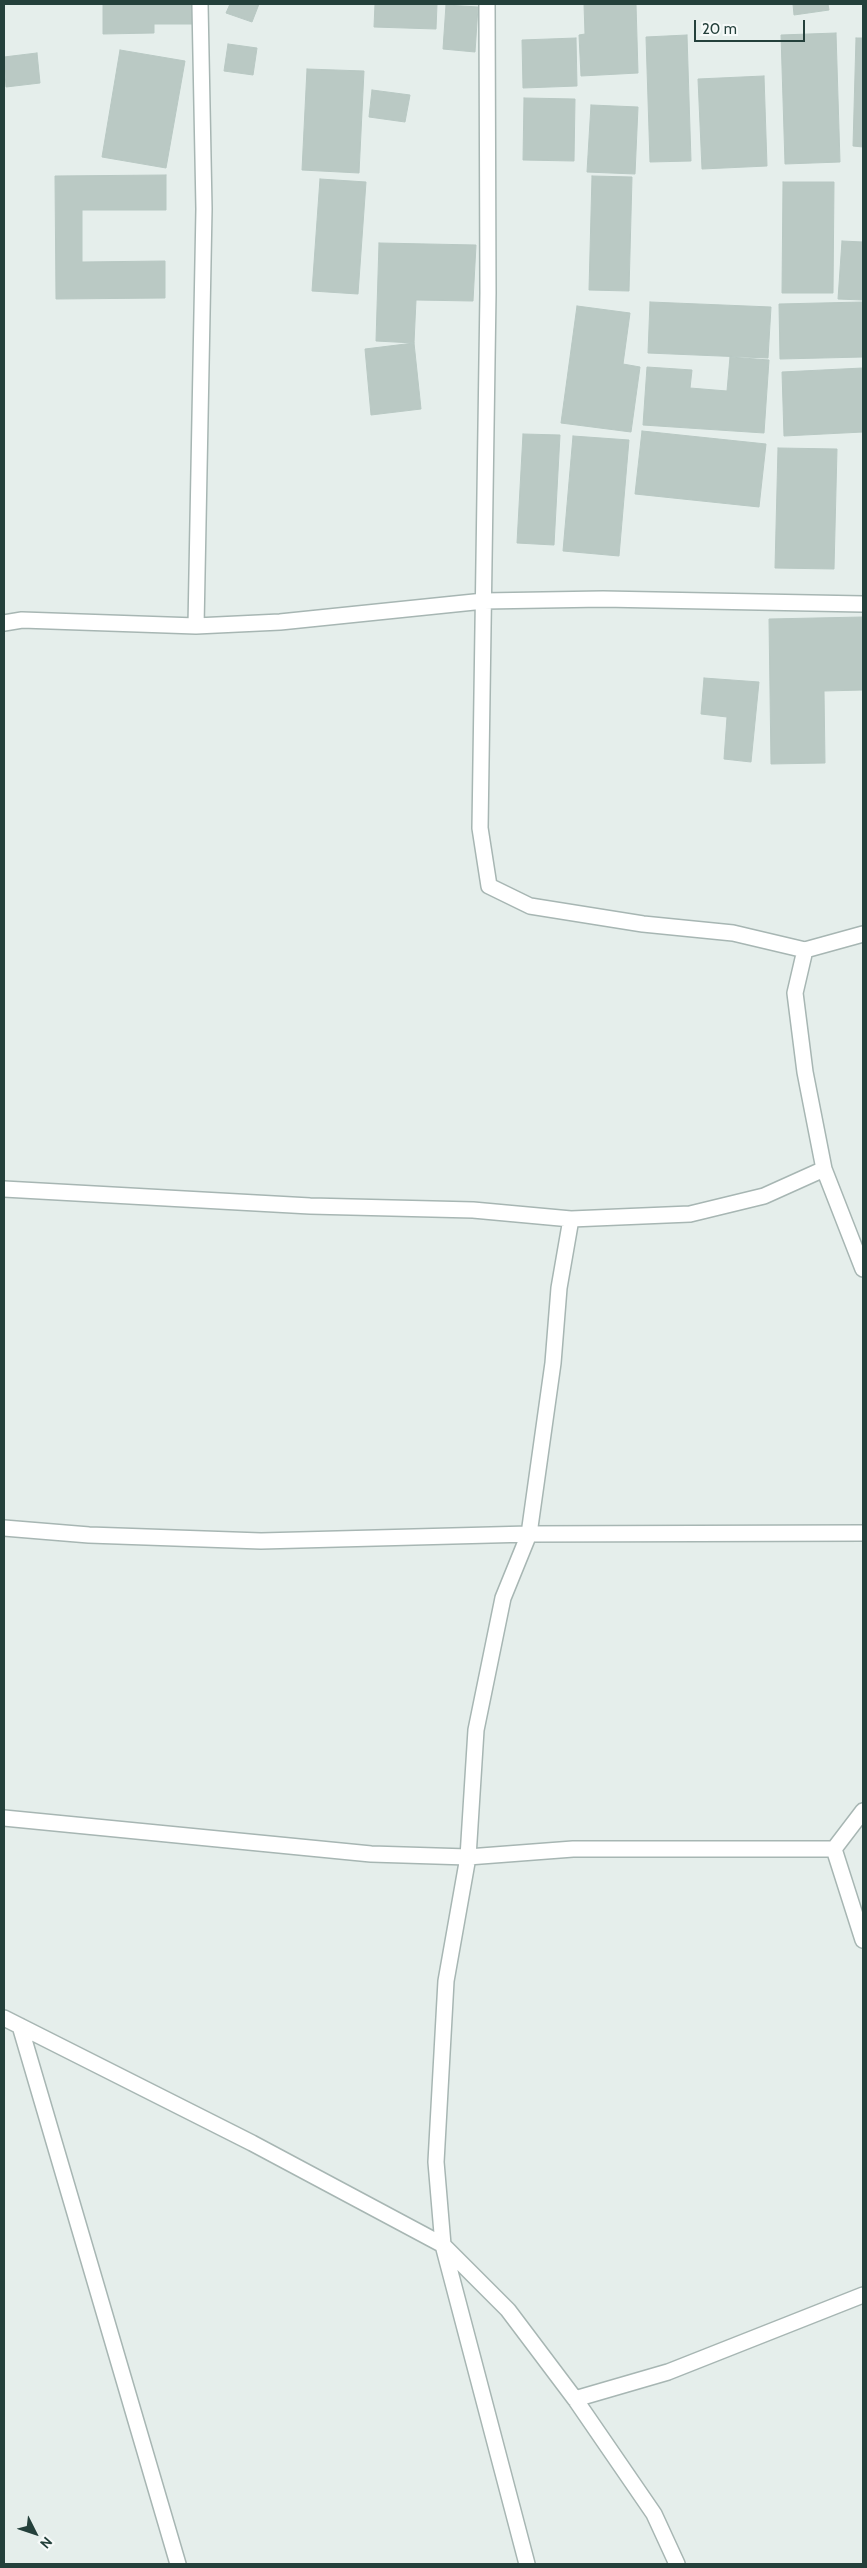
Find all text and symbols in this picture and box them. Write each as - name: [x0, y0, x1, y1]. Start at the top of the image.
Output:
- scale bar: [697, 10, 808, 42]
- text: 20 m: [702, 20, 737, 38]
- north arrow: [10, 2508, 60, 2558]
- text: N: [36, 2533, 56, 2552]

